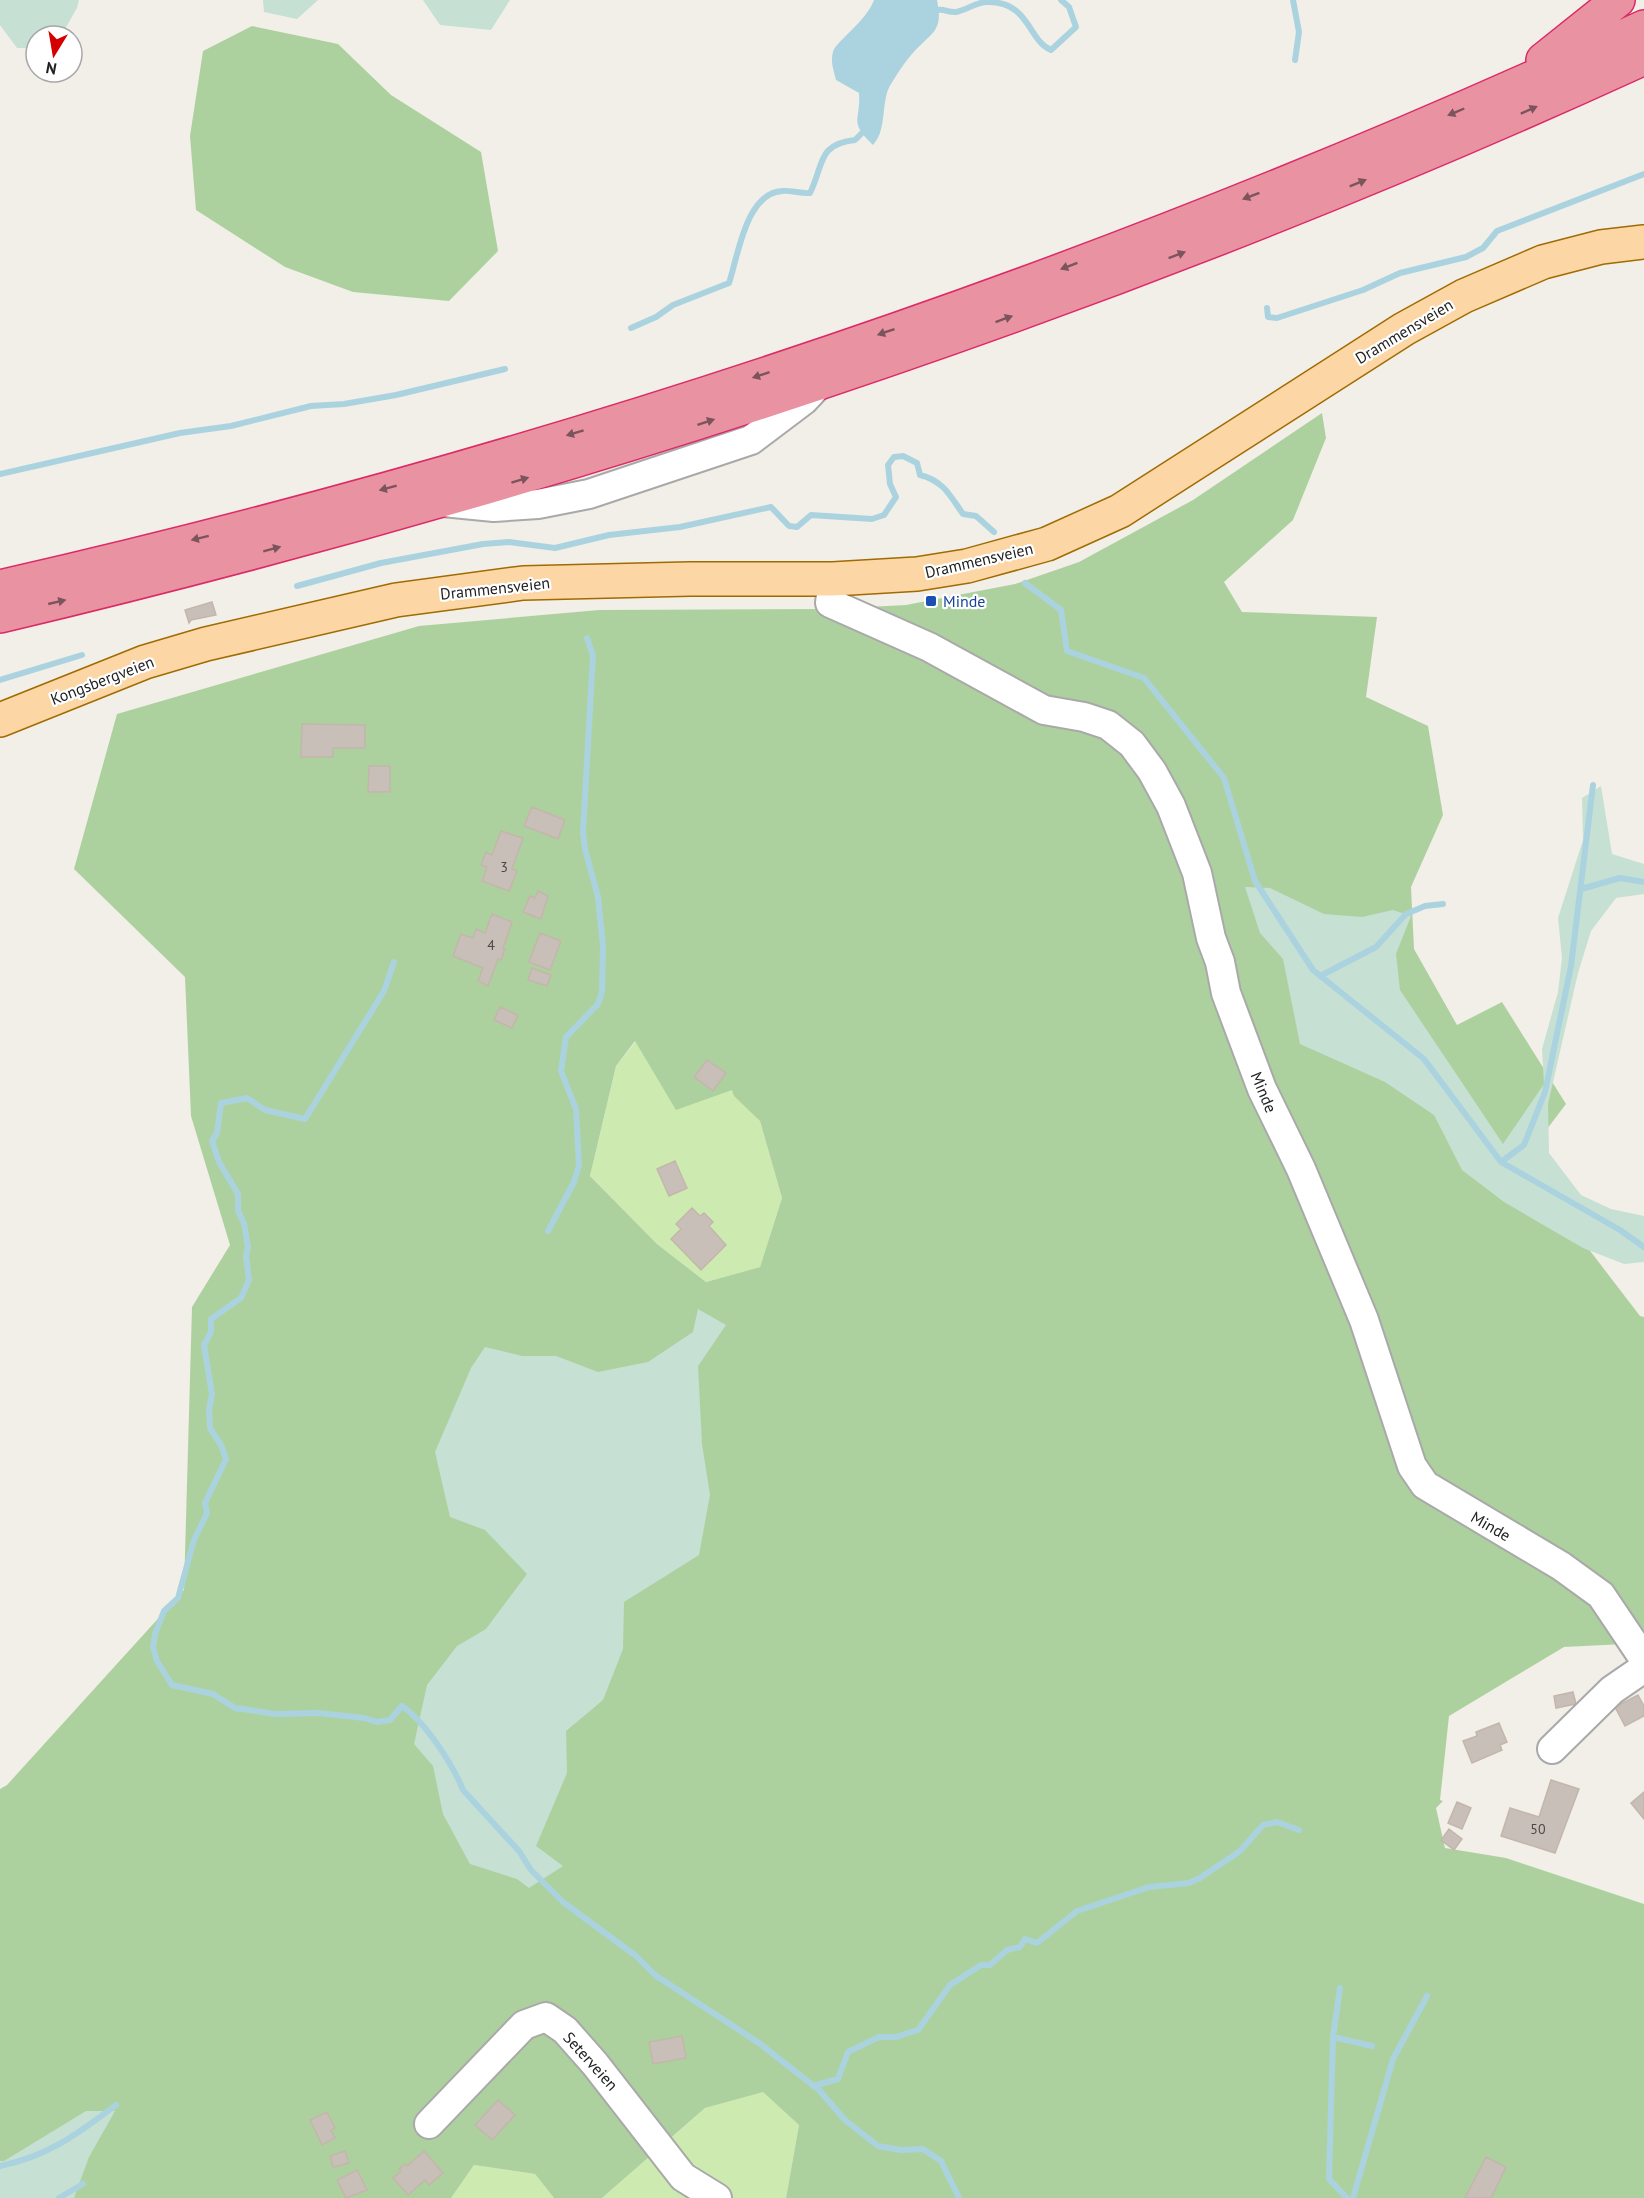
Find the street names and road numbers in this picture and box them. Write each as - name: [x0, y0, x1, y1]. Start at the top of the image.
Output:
- street label: Drammensveien: [1352, 294, 1456, 368]
- street label: Drammensveien: [923, 538, 1035, 582]
- street label: Drammensveien: [439, 572, 551, 604]
- street label: Kongsbergveien: [47, 651, 157, 709]
- street label: Minde: [1247, 1069, 1281, 1115]
- street label: Minde: [1468, 1507, 1514, 1545]
- street label: Seterveien: [559, 2027, 623, 2095]

